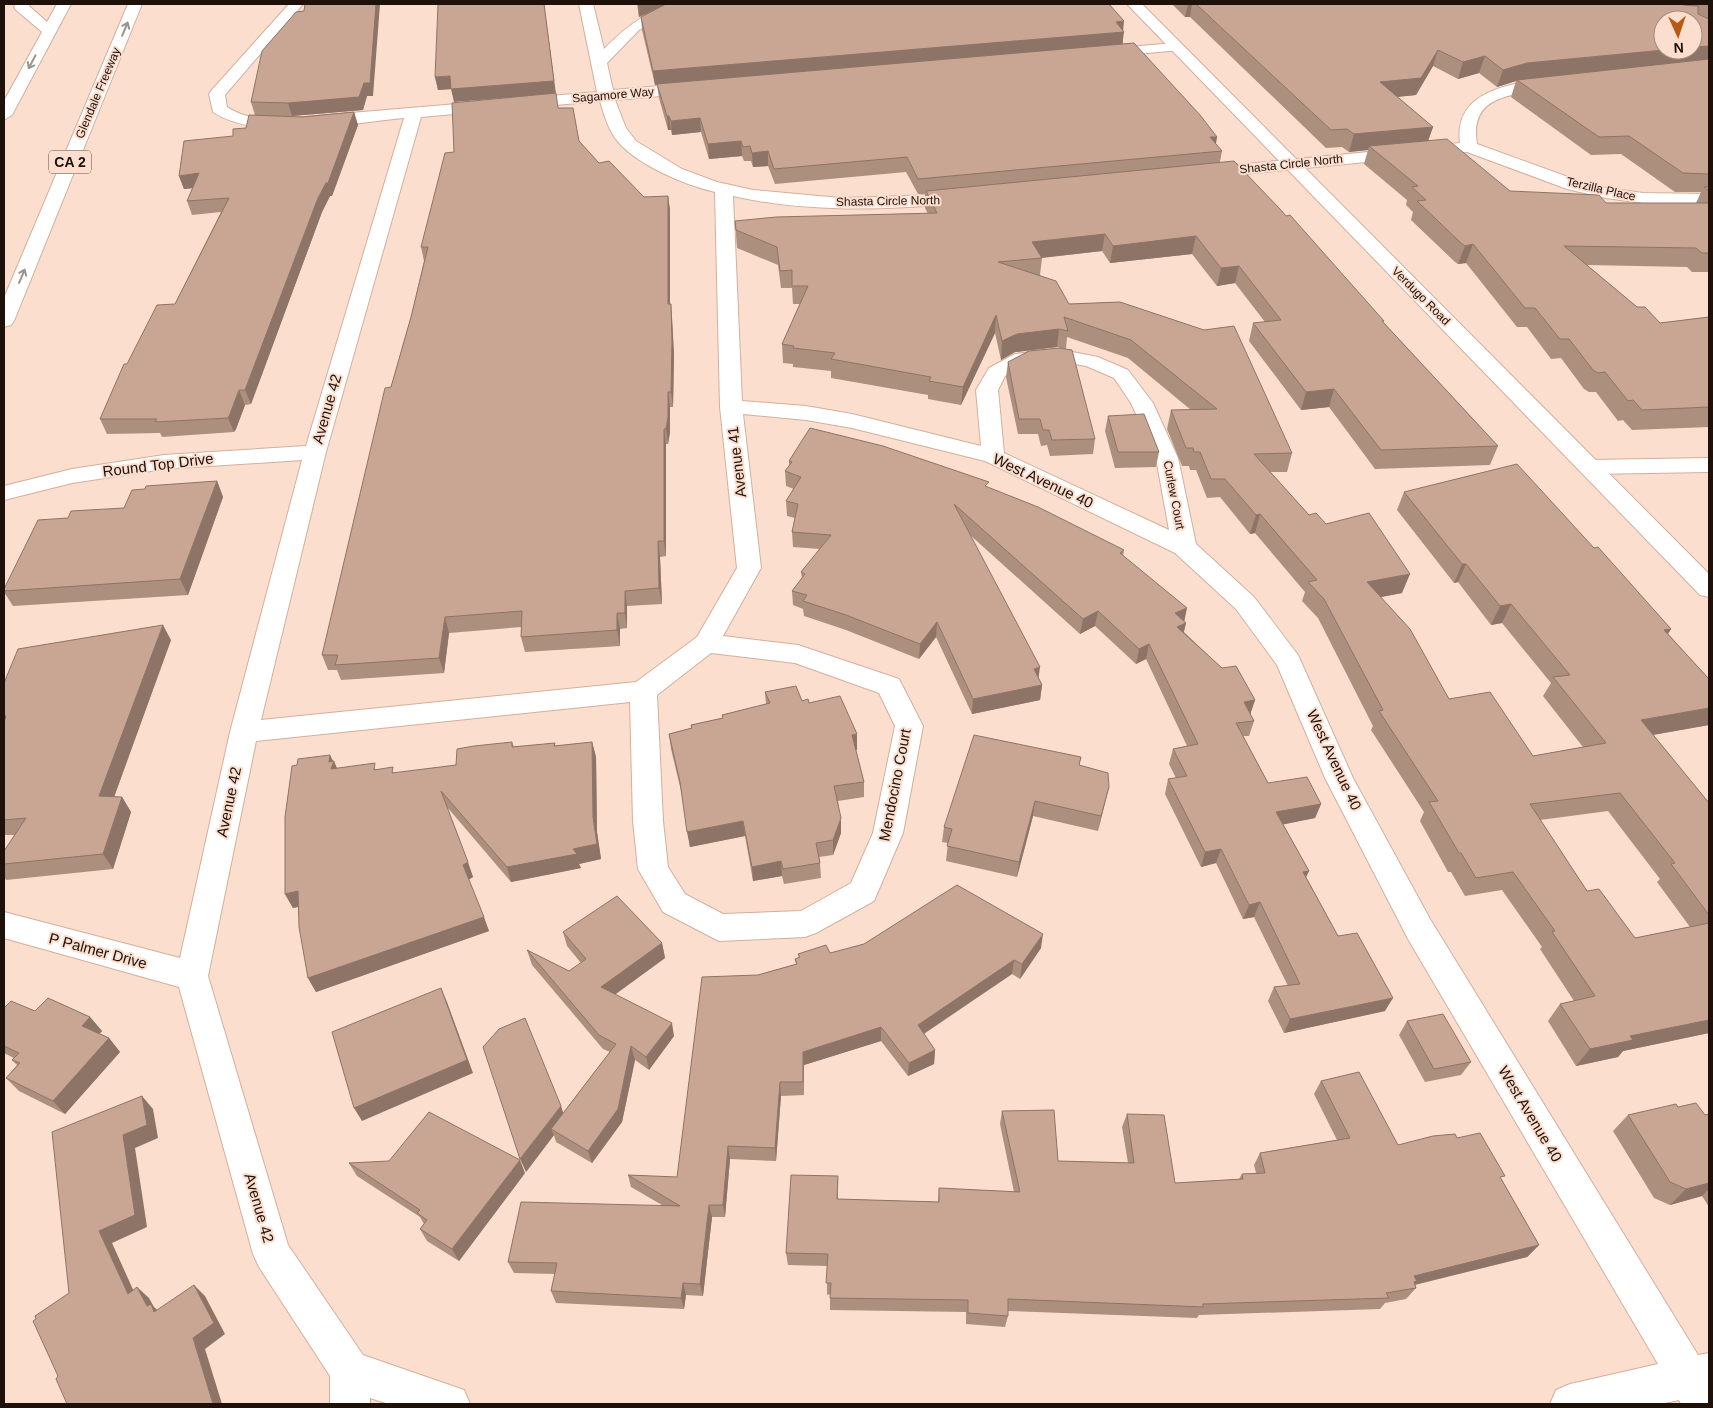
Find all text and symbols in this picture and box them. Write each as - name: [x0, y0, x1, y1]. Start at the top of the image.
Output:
- north arrow: [1653, 10, 1703, 60]
- one-way arrow: [121, 22, 130, 37]
- text: N: [1673, 40, 1684, 56]
- street label: Glendale Freeway: [73, 45, 123, 141]
- one-way arrow: [27, 54, 37, 69]
- street label: Sagamore Way: [571, 84, 655, 106]
- road number: CA 2: [49, 150, 91, 173]
- street label: Shasta Circle North: [1239, 152, 1343, 176]
- street label: Terzilla Place: [1565, 174, 1637, 204]
- street label: Shasta Circle North: [836, 193, 940, 209]
- street label: Verdugo Road: [1389, 264, 1453, 328]
- one-way arrow: [18, 269, 28, 284]
- street label: Avenue 42: [308, 372, 345, 446]
- street label: Avenue 41: [724, 426, 749, 499]
- street label: Round Top Drive: [102, 449, 214, 480]
- street label: West Avenue 40: [990, 450, 1096, 511]
- street label: Curlew Court: [1160, 459, 1188, 531]
- street label: West Avenue 40: [1304, 707, 1365, 813]
- street label: Mendocino Court: [875, 726, 914, 843]
- street label: Avenue 42: [213, 765, 244, 839]
- street label: P Palmer Drive: [47, 929, 149, 972]
- street label: West Avenue 40: [1495, 1063, 1566, 1165]
- street label: Avenue 42: [241, 1171, 278, 1245]

